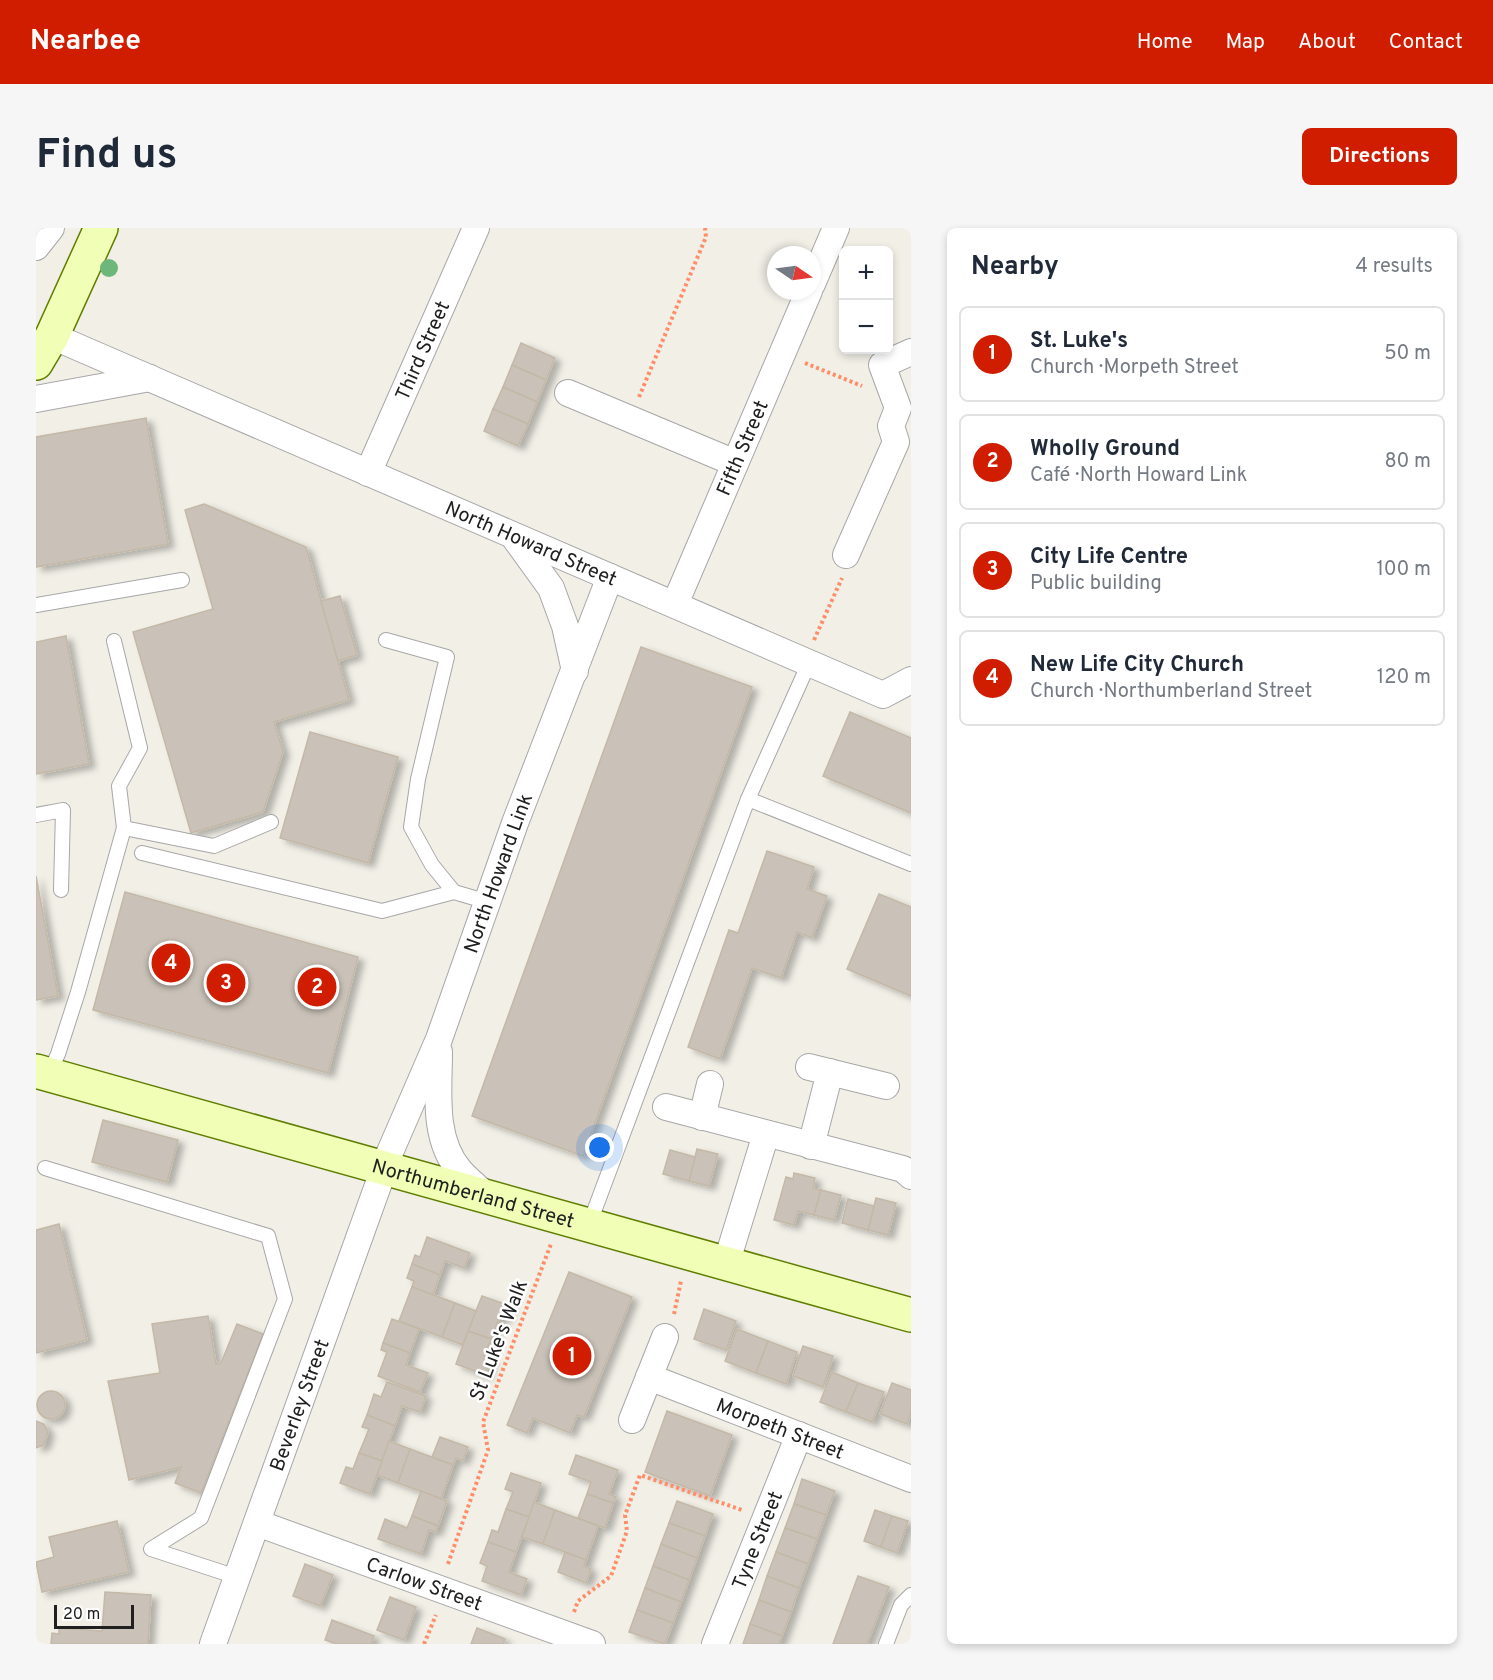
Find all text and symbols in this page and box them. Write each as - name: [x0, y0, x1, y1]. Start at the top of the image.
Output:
- text: Nearbee: [30, 24, 141, 60]
- text: Home: [1137, 29, 1193, 56]
- text: Map: [1226, 29, 1265, 56]
- text: About: [1298, 29, 1356, 56]
- text: Contact: [1389, 29, 1463, 56]
- button: Directions: [1302, 128, 1457, 185]
- text: Find us: [36, 130, 177, 183]
- north arrow: [767, 246, 821, 300]
- map controls: [839, 246, 893, 354]
- button: +: [839, 246, 893, 300]
- text: Nearby: [971, 251, 1059, 284]
- text: 4 results: [1356, 254, 1433, 280]
- street label: Third Street: [391, 297, 457, 405]
- button: −: [839, 300, 893, 354]
- text: St. Luke's: [1030, 328, 1128, 355]
- text: 1: [989, 341, 997, 367]
- text: 50 m: [1384, 341, 1431, 367]
- text: Church · Morpeth Street: [1030, 355, 1239, 381]
- street label: Fifth Street: [712, 397, 776, 500]
- text: Wholly Ground: [1030, 436, 1180, 463]
- text: 2: [986, 449, 999, 475]
- text: 80 m: [1385, 449, 1431, 475]
- text: Café · North Howard Link: [1030, 463, 1247, 489]
- street label: North Howard Street: [440, 496, 620, 593]
- text: City Life Centre: [1030, 544, 1188, 571]
- text: 3: [987, 557, 999, 583]
- text: 100 m: [1376, 557, 1431, 583]
- text: Public building: [1030, 571, 1162, 597]
- text: New Life City Church: [1030, 652, 1244, 679]
- text: 4: [986, 665, 999, 691]
- text: 120 m: [1377, 665, 1431, 691]
- text: Church · Northumberland Street: [1030, 679, 1312, 705]
- street label: North Howard Link: [459, 790, 540, 957]
- pin: 4: [152, 940, 190, 986]
- pin: 3: [206, 960, 246, 1005]
- pin: 2: [298, 964, 336, 1010]
- your location: [585, 1133, 614, 1162]
- street label: Northumberland Street: [369, 1154, 577, 1235]
- street label: St Luke's Walk: [465, 1276, 535, 1405]
- pin: 1: [552, 1334, 592, 1378]
- street label: Beverley Street: [265, 1336, 337, 1475]
- street label: Morpeth Street: [712, 1393, 847, 1467]
- street label: Tyne Street: [727, 1488, 790, 1594]
- street label: Carlow Street: [362, 1552, 485, 1618]
- scale bar: [54, 1602, 134, 1630]
- text: 20 m: [63, 1605, 100, 1625]

